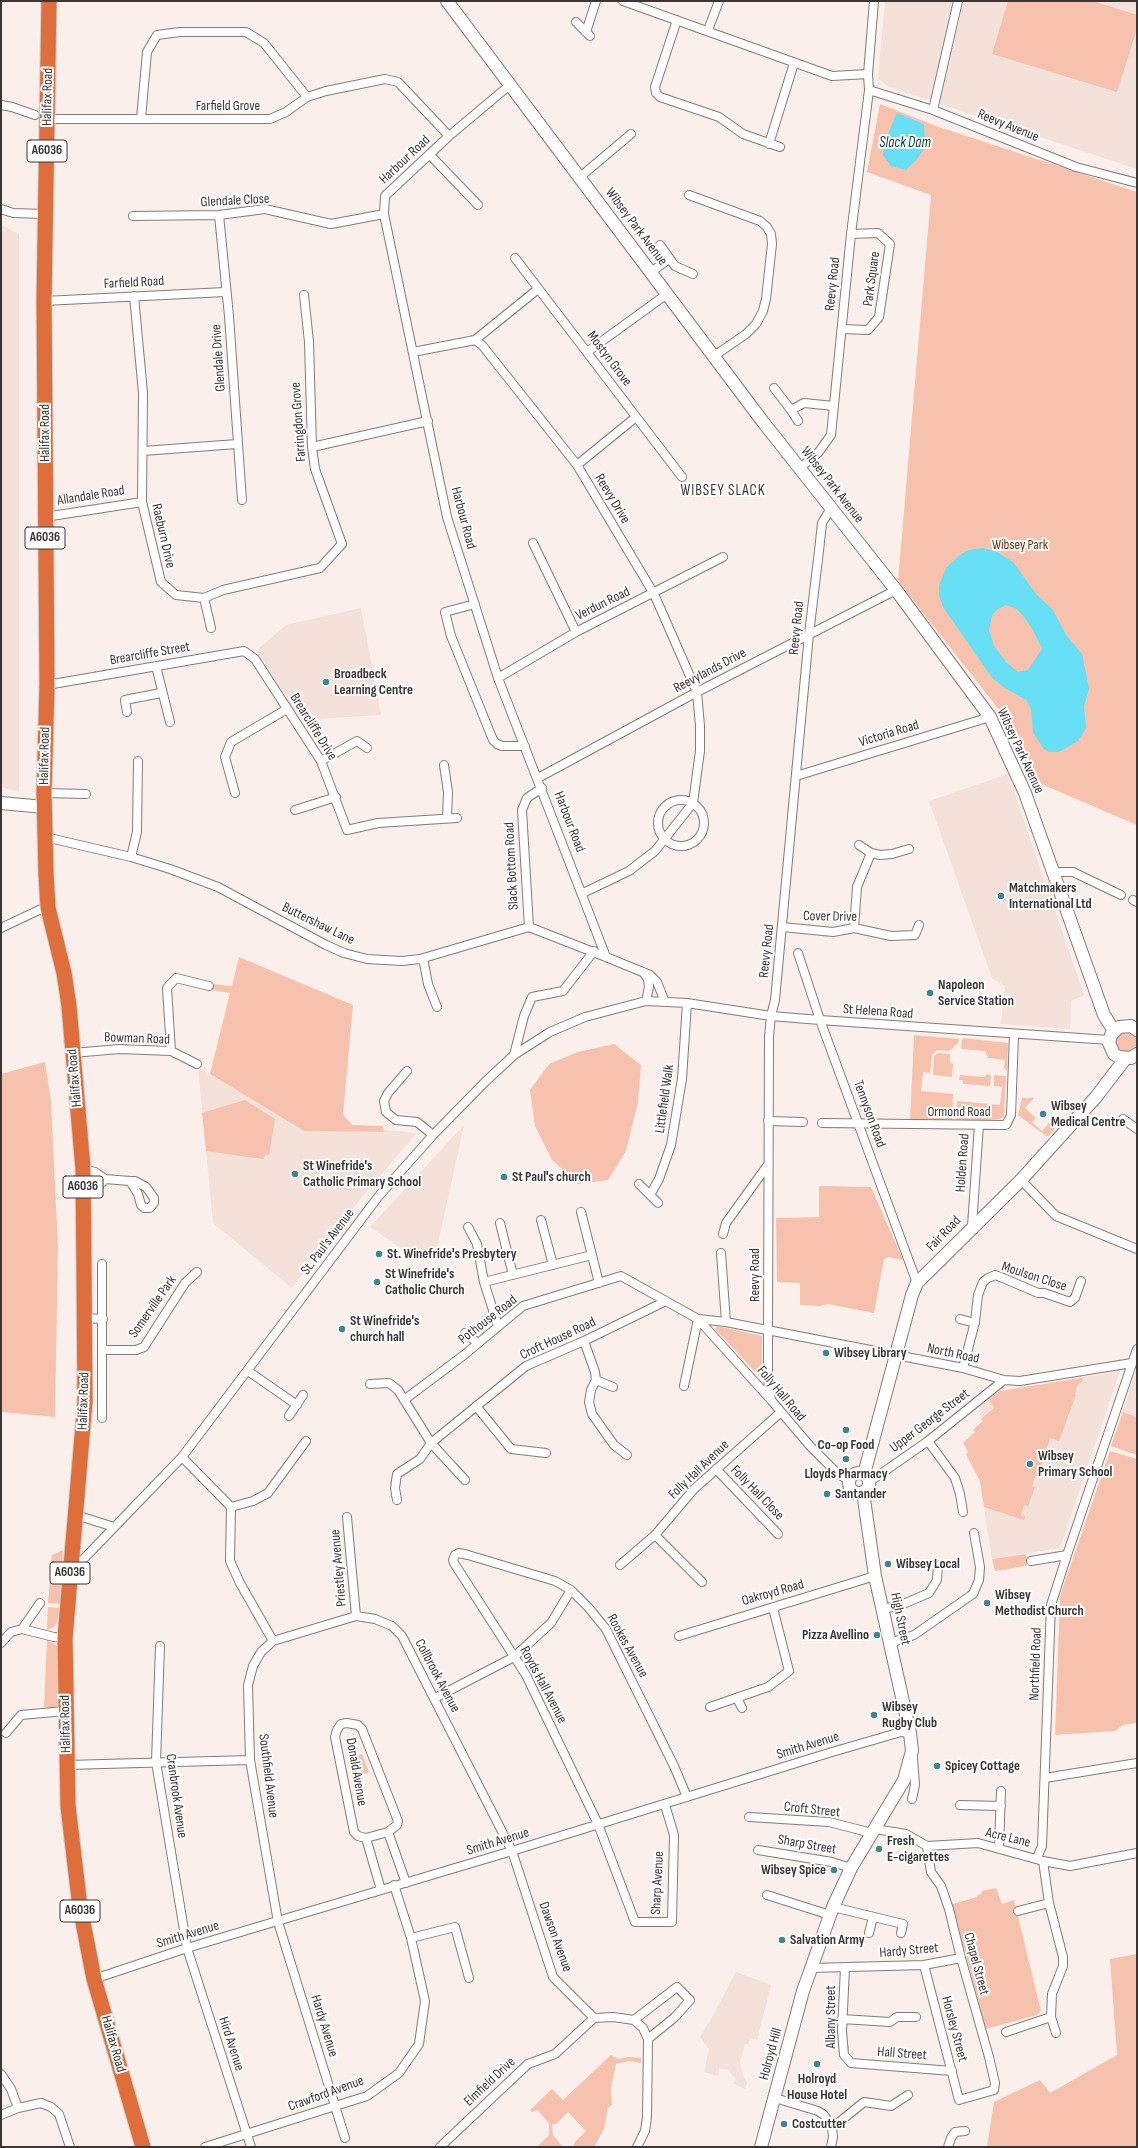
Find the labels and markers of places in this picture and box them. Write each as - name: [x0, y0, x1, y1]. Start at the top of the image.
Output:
- place label: Broadbeck Learning Centre: [334, 666, 413, 698]
- marker: Broadbeck Learning Centre: [321, 677, 331, 687]
- place label: Matchmakers International Ltd: [1009, 880, 1092, 912]
- marker: Matchmakers International Ltd: [996, 891, 1006, 901]
- place label: Napoleon Service Station: [938, 977, 1014, 1010]
- marker: Napoleon Service Station: [925, 988, 935, 998]
- place label: Wibsey Medical Centre: [1051, 1098, 1125, 1130]
- marker: Wibsey Medical Centre: [1038, 1109, 1048, 1119]
- place label: St Winefride's Catholic Primary School: [303, 1158, 421, 1190]
- marker: St Winefride's Catholic Primary School: [290, 1169, 300, 1179]
- place label: St Paul's church: [512, 1169, 591, 1185]
- marker: St Paul's church: [499, 1172, 509, 1182]
- place label: St. Winefride's Presbytery: [387, 1246, 517, 1262]
- marker: St. Winefride's Presbytery: [374, 1249, 384, 1259]
- place label: St Winefride's Catholic Church: [385, 1266, 465, 1298]
- marker: St Winefride's Catholic Church: [372, 1277, 382, 1287]
- place label: St Winefride's church hall: [350, 1313, 419, 1346]
- marker: St Winefride's church hall: [337, 1324, 347, 1334]
- place label: Wibsey Library: [834, 1345, 907, 1361]
- marker: Wibsey Library: [821, 1348, 831, 1358]
- marker: Co-op Food: [841, 1425, 851, 1435]
- place label: Co-op Food: [818, 1437, 874, 1453]
- place label: Wibsey Primary School: [1038, 1448, 1112, 1480]
- marker: Lloyds Pharmacy: [841, 1454, 851, 1464]
- marker: Wibsey Primary School: [1025, 1459, 1035, 1469]
- place label: Lloyds Pharmacy: [804, 1466, 888, 1482]
- place label: Santander: [835, 1486, 886, 1502]
- marker: Santander: [822, 1489, 832, 1499]
- place label: Wibsey Local: [896, 1556, 960, 1572]
- marker: Wibsey Local: [883, 1559, 893, 1569]
- place label: Wibsey Methodist Church: [995, 1587, 1084, 1620]
- marker: Wibsey Methodist Church: [982, 1598, 992, 1608]
- place label: Pizza Avellino: [802, 1627, 869, 1643]
- marker: Pizza Avellino: [872, 1630, 882, 1640]
- place label: Wibsey Rugby Club: [882, 1699, 937, 1732]
- marker: Wibsey Rugby Club: [869, 1710, 879, 1720]
- place label: Spicey Cottage: [945, 1758, 1020, 1774]
- marker: Spicey Cottage: [932, 1761, 942, 1771]
- place label: Fresh E-cigarettes: [887, 1833, 949, 1866]
- marker: Fresh E-cigarettes: [874, 1844, 884, 1854]
- place label: Wibsey Spice: [761, 1862, 826, 1878]
- marker: Wibsey Spice: [829, 1865, 839, 1875]
- place label: Salvation Army: [790, 1932, 864, 1948]
- marker: Salvation Army: [777, 1935, 787, 1945]
- marker: Holroyd House Hotel: [812, 2059, 822, 2069]
- place label: Holroyd House Hotel: [787, 2071, 847, 2104]
- place label: Costcutter: [792, 2116, 847, 2132]
- marker: Costcutter: [779, 2119, 789, 2129]

